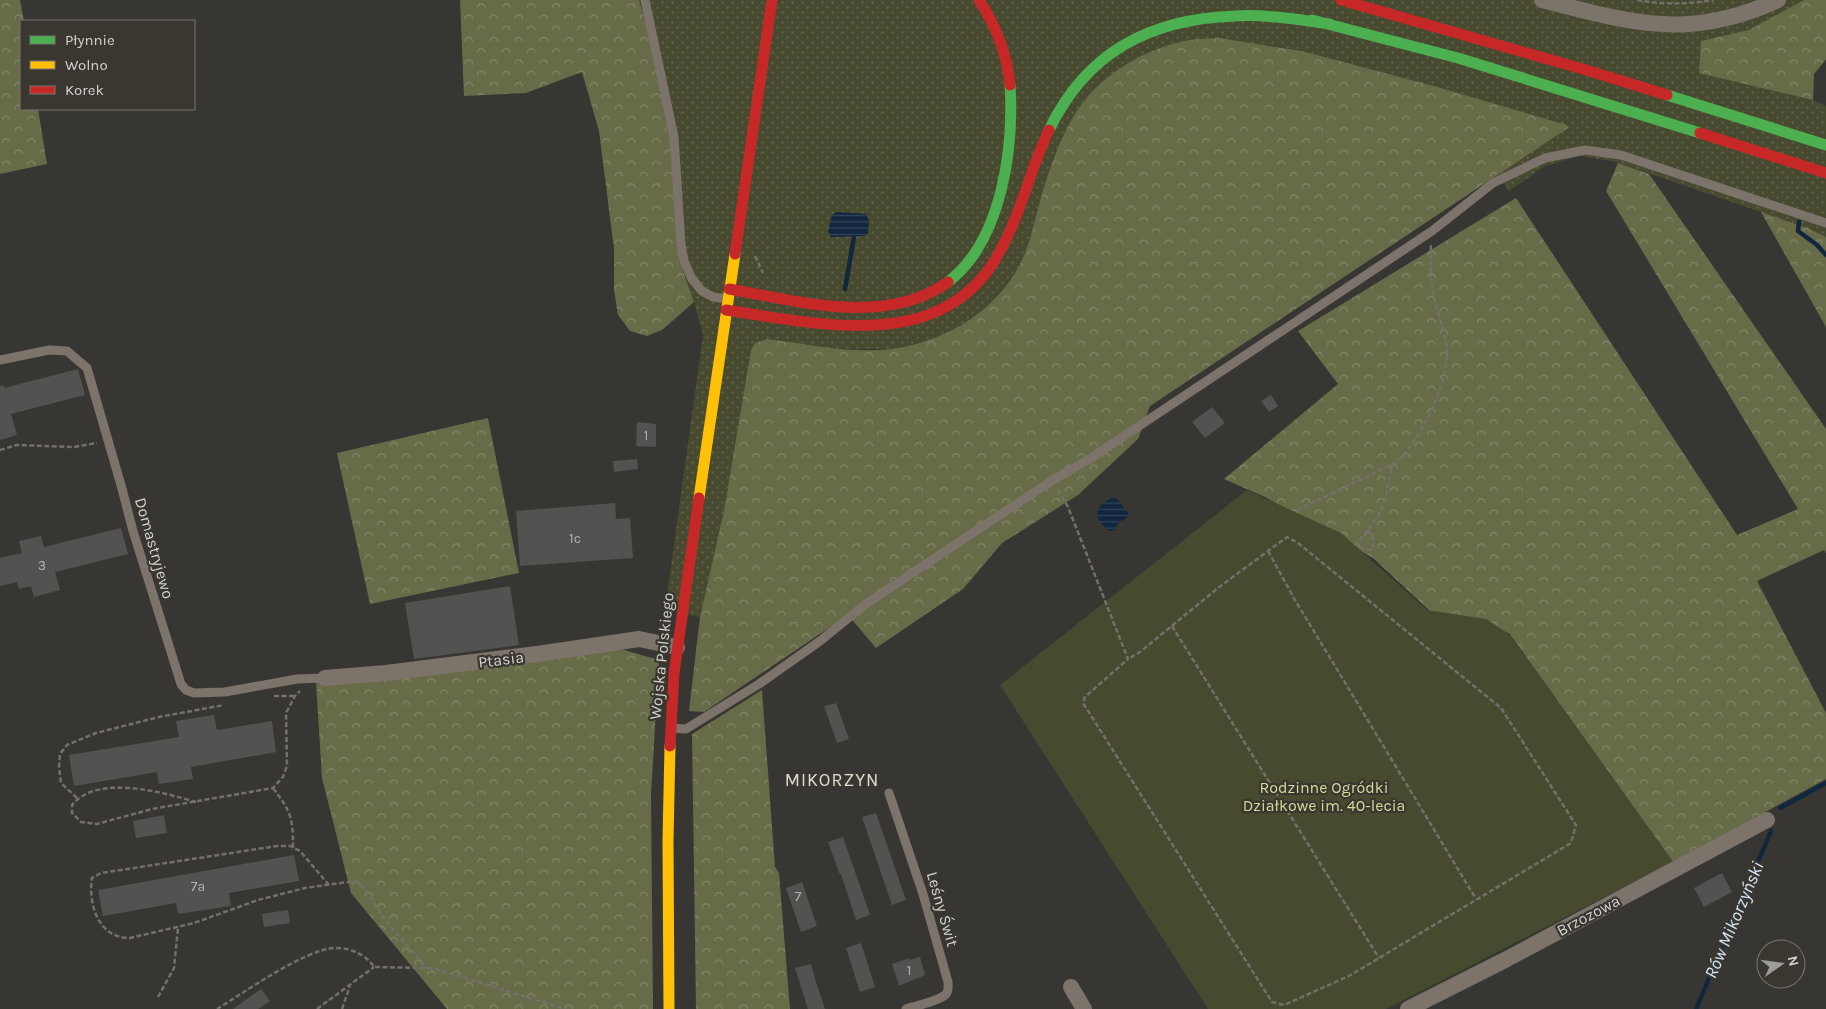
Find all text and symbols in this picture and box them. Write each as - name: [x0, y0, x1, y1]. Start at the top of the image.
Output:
- legend: [20, 20, 195, 110]
- text: Płynnie: [65, 31, 115, 49]
- text: Wolno: [65, 56, 108, 74]
- text: Korek: [65, 81, 104, 99]
- house number: 1: [644, 427, 648, 444]
- street label: Domastryjewo: [131, 495, 178, 601]
- house number: 1c: [569, 530, 581, 547]
- house number: 3: [38, 557, 46, 574]
- street label: Wojska Polskiego: [645, 591, 678, 721]
- street label: Ptasia: [477, 647, 525, 672]
- district label: MIKORZYN: [785, 769, 879, 791]
- park label: Rodzinne Ogródki Działkowe im. 40-lecia: [1243, 778, 1405, 815]
- water label: Rów Mikorzyński: [1699, 858, 1769, 982]
- street label: Leśny Świt: [923, 869, 962, 949]
- house number: 7a: [191, 878, 205, 895]
- house number: 7: [795, 888, 802, 905]
- street label: Brzozowa: [1553, 891, 1623, 940]
- north arrow: [1756, 939, 1806, 989]
- text: N: [1784, 954, 1803, 968]
- house number: 1: [907, 962, 911, 979]

